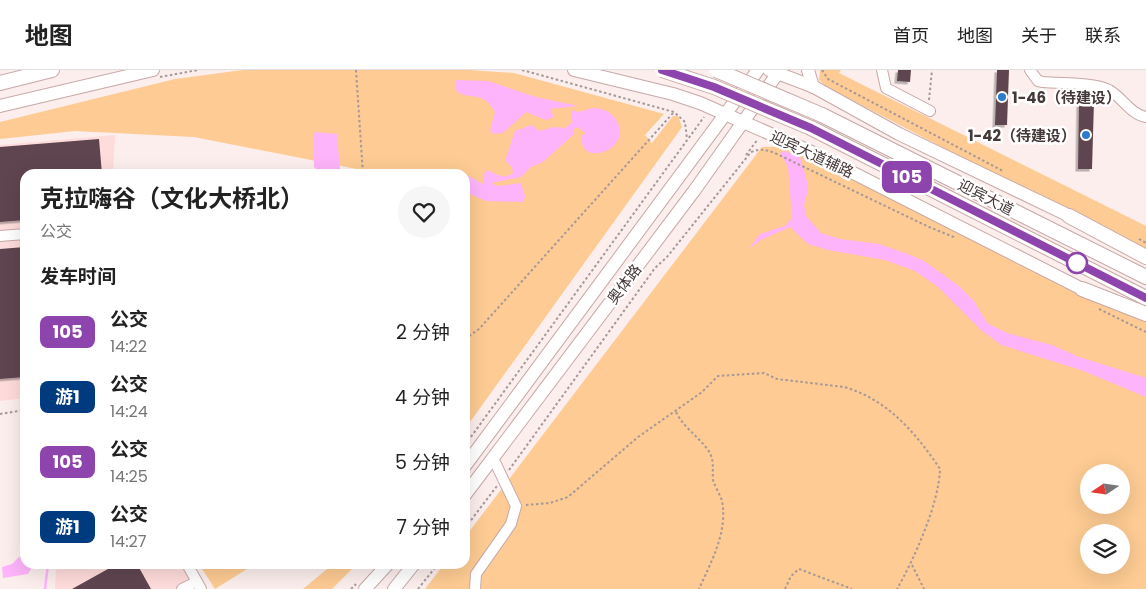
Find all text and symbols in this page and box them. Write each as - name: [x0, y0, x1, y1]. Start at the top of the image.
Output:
- text: 地图: [25, 19, 73, 52]
- text: 首页: [893, 23, 929, 48]
- text: 地图: [957, 23, 993, 48]
- text: 关于: [1021, 23, 1057, 48]
- text: 联系: [1085, 23, 1121, 48]
- place label: 1-46（待建设）: [1012, 87, 1121, 108]
- marker: 1-46（待建设）: [996, 91, 1008, 103]
- street label: 迎宾大道辅路: [767, 125, 857, 183]
- place label: 1-42（待建设）: [968, 125, 1076, 146]
- marker: 1-42（待建设）: [1080, 129, 1092, 141]
- line badge: 105: [878, 161, 936, 193]
- text: 105: [892, 164, 922, 189]
- street label: 迎宾大道: [954, 174, 1018, 220]
- text: 克拉嗨谷（文化大桥北）: [40, 182, 304, 215]
- button: heart: [398, 186, 450, 238]
- text: 公交: [40, 220, 72, 243]
- unlabelled marker: [1066, 252, 1088, 274]
- street label: 奥体路: [602, 260, 646, 308]
- text: 发车时间: [40, 263, 116, 290]
- text: 公交: [110, 306, 148, 333]
- text: 105: [52, 319, 83, 344]
- text: 2 分钟: [396, 319, 450, 346]
- text: 14:22: [110, 335, 147, 358]
- text: 公交: [110, 371, 148, 398]
- text: 游1: [55, 384, 80, 409]
- text: 4 分钟: [395, 384, 450, 411]
- text: 14:24: [110, 400, 148, 423]
- text: 公交: [110, 436, 148, 463]
- text: 105: [52, 449, 83, 474]
- text: 5 分钟: [395, 449, 450, 476]
- north arrow: [1080, 464, 1130, 514]
- map controls: [1080, 464, 1130, 574]
- text: 14:25: [110, 465, 148, 488]
- text: 公交: [110, 501, 148, 528]
- text: 游1: [55, 514, 80, 539]
- text: 7 分钟: [397, 514, 450, 541]
- button: layers: [1080, 524, 1130, 574]
- text: 14:27: [110, 530, 147, 553]

